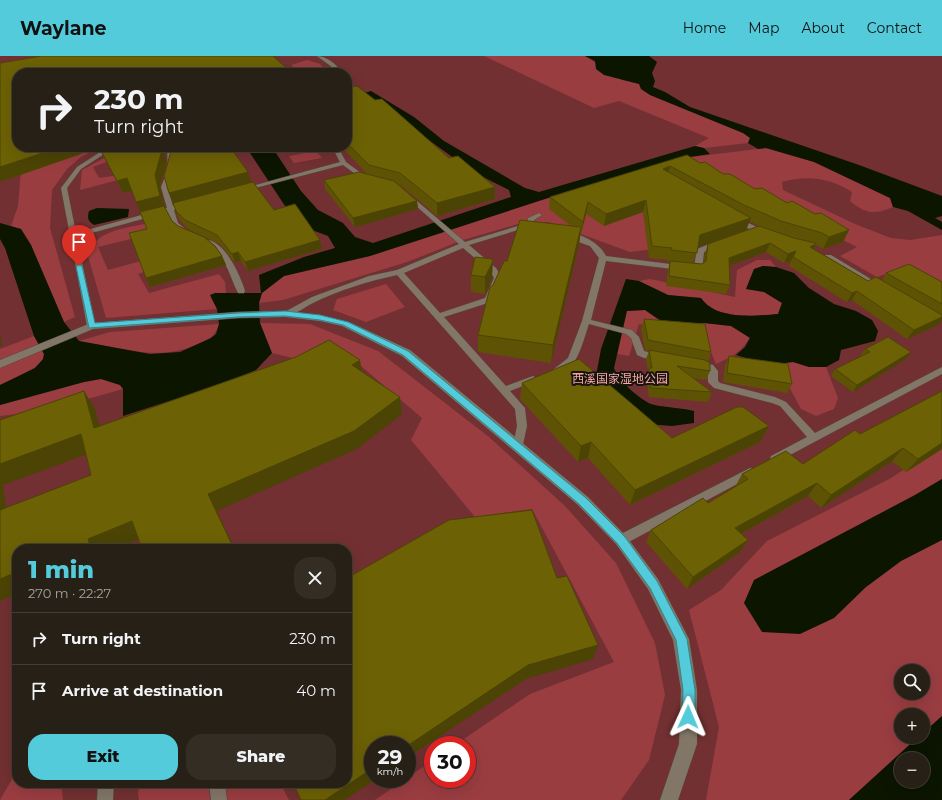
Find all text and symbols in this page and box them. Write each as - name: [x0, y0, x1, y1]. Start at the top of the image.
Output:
- text: Waylane: [20, 17, 107, 40]
- text: Home: [683, 19, 726, 37]
- text: Map: [748, 19, 779, 37]
- text: About: [801, 19, 845, 37]
- text: Contact: [867, 19, 922, 37]
- text: 230 m: [94, 82, 183, 116]
- icon: right: [28, 84, 80, 136]
- text: Turn right: [94, 116, 184, 138]
- pin: [62, 225, 96, 266]
- icon: arrive: [68, 231, 90, 253]
- park label: 西溪国家湿地公园: [572, 371, 668, 386]
- text: 1 min: [28, 555, 94, 584]
- button: close: [294, 557, 336, 599]
- text: 270 m · 22:27: [28, 585, 111, 601]
- icon: right: [28, 628, 50, 650]
- text: Turn right: [62, 629, 141, 648]
- text: 230 m: [289, 629, 336, 648]
- map controls: [894, 664, 930, 788]
- button: search: [894, 664, 930, 700]
- icon: arrive: [28, 680, 50, 702]
- text: Arrive at destination: [62, 681, 223, 700]
- text: 40 m: [296, 681, 336, 700]
- position arrow: [667, 696, 709, 738]
- button: +: [894, 708, 930, 744]
- button: Exit: [28, 734, 178, 780]
- button: Share: [186, 734, 336, 780]
- speed limit sign: 30: [424, 736, 476, 788]
- text: 29: [378, 745, 402, 769]
- button: −: [894, 752, 930, 788]
- text: km/h: [377, 765, 403, 778]

